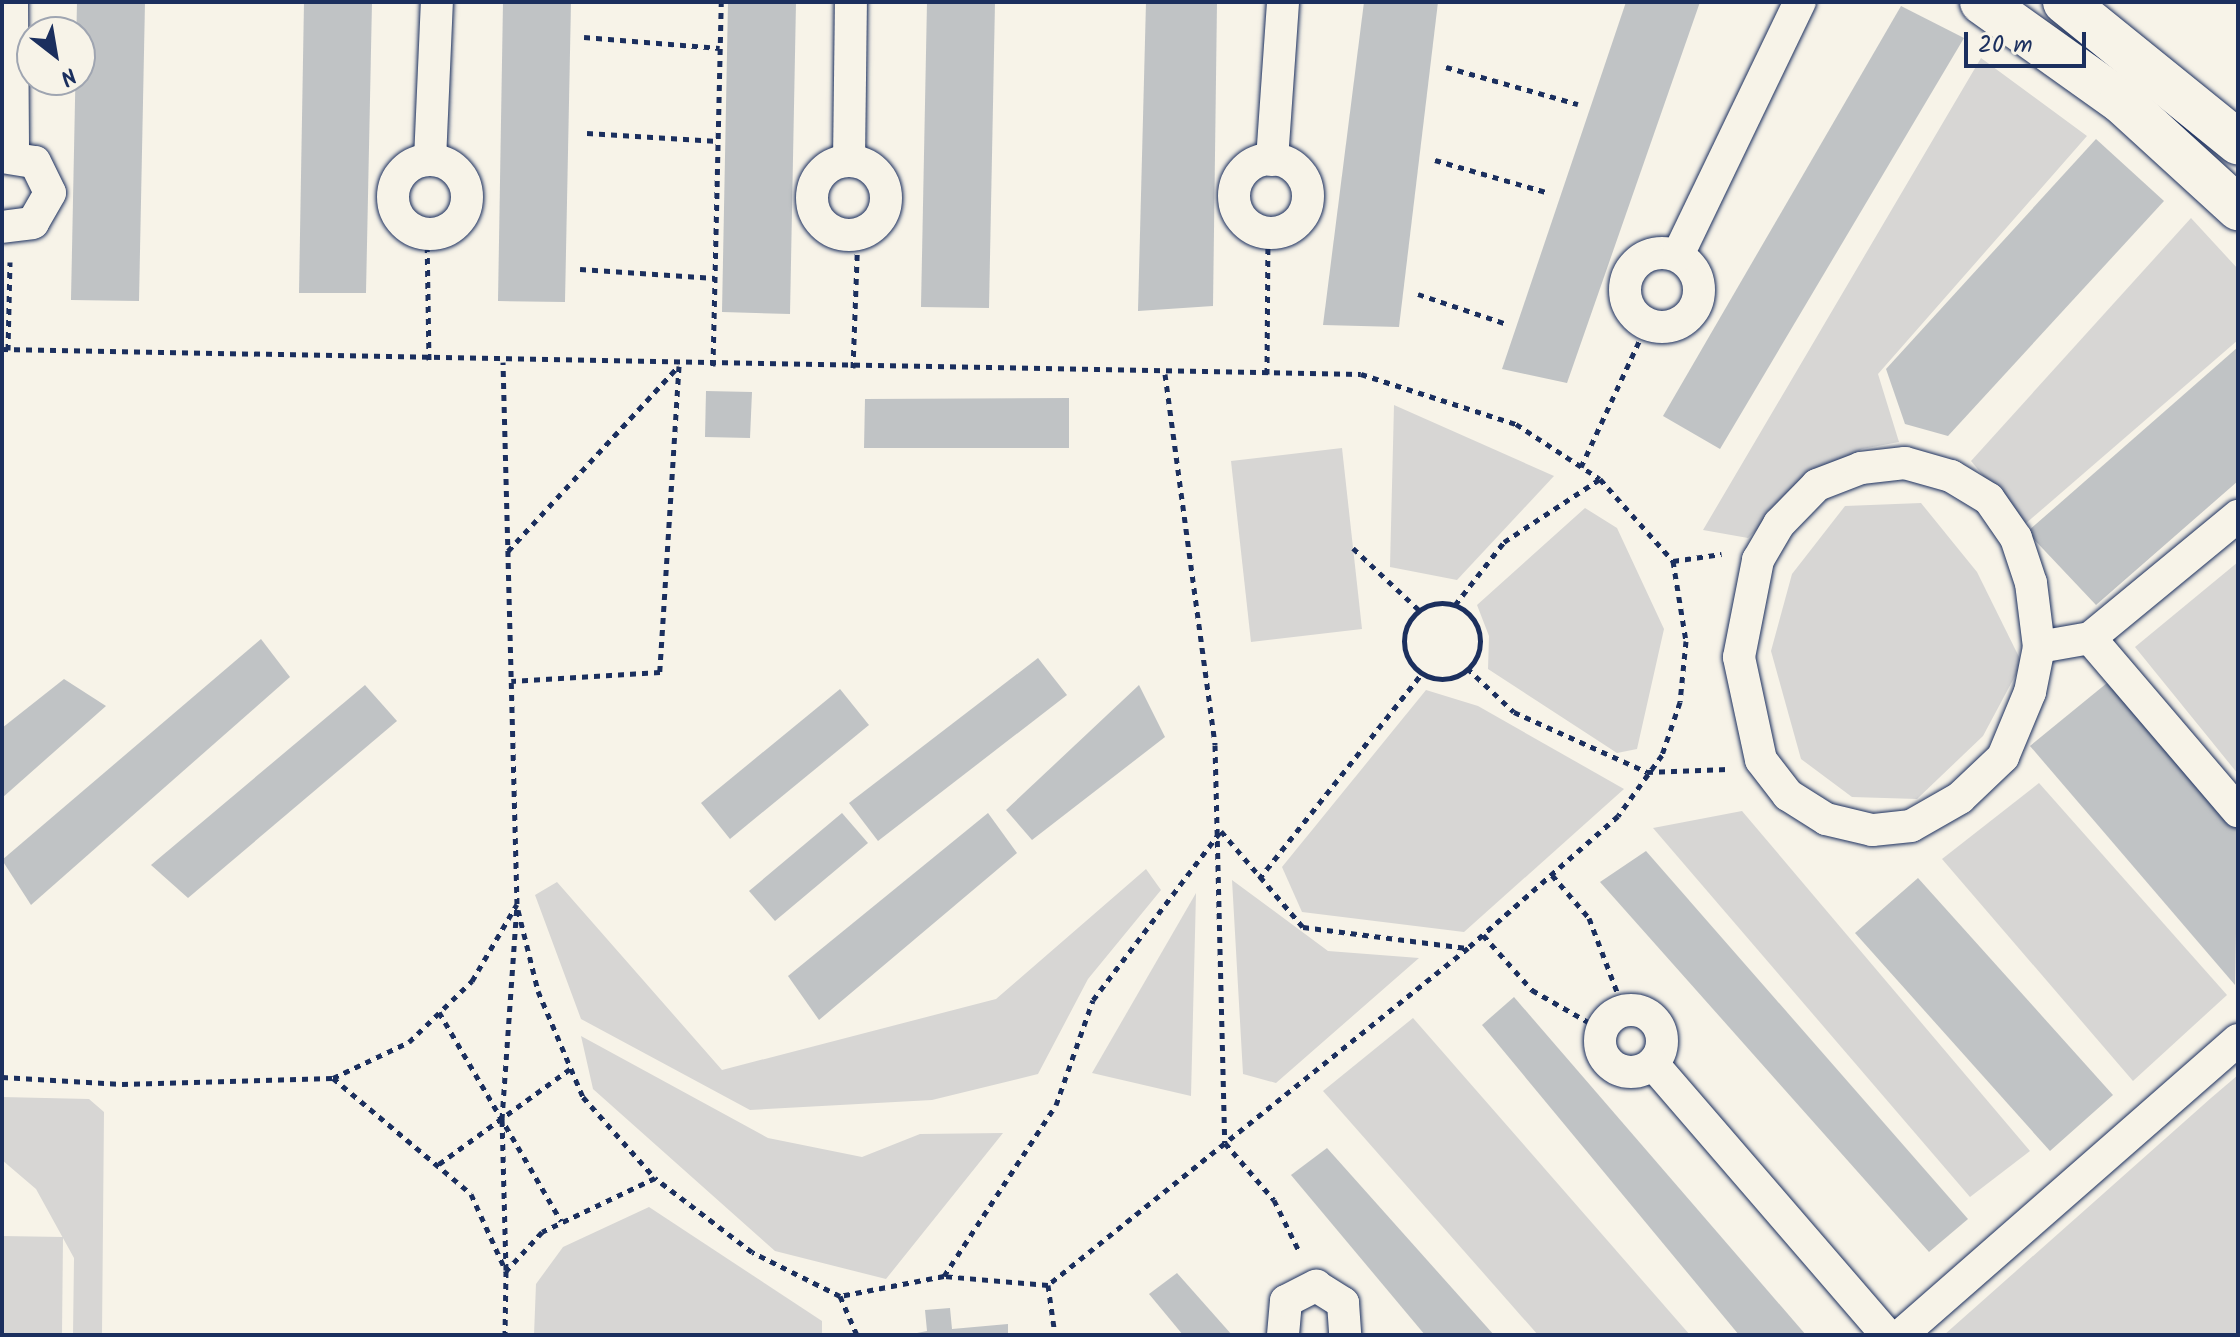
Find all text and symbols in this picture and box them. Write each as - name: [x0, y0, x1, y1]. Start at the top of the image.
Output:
- north arrow: [16, 16, 96, 96]
- scale bar: [1968, 16, 2090, 66]
- text: 20 m: [1978, 26, 2033, 65]
- text: N: [53, 57, 83, 94]

